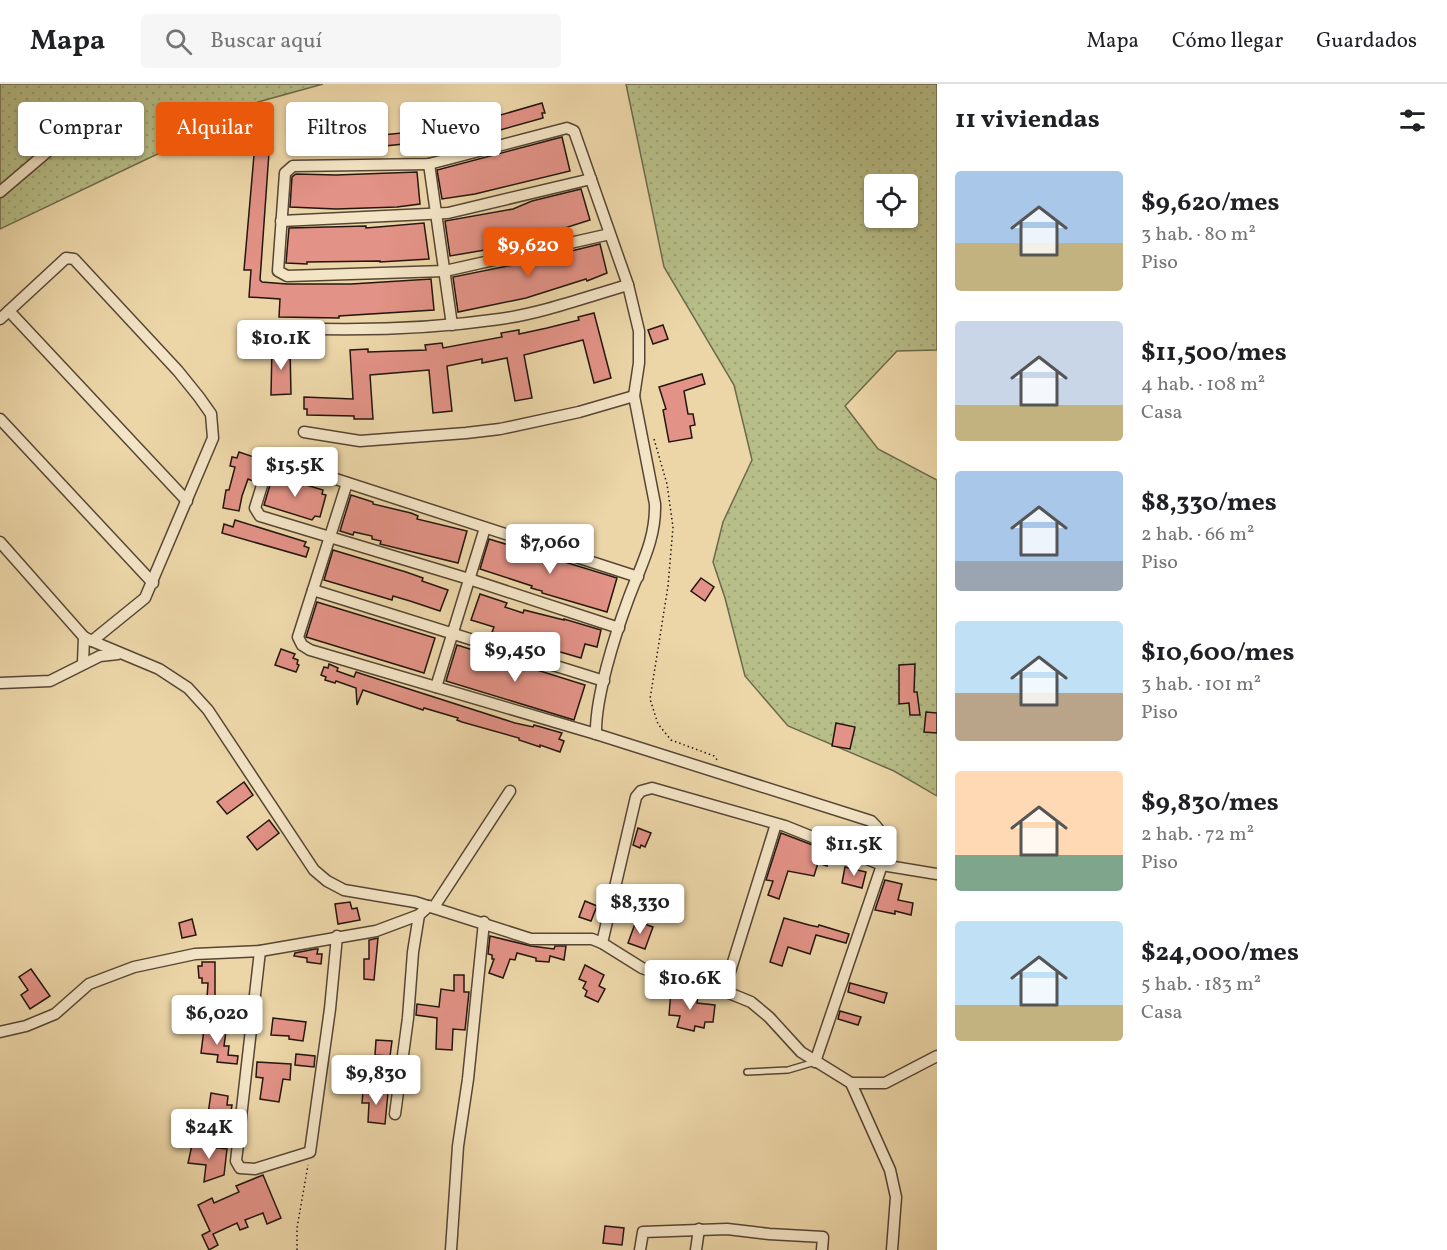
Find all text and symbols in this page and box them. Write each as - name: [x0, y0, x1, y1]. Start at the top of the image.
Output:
- search box: [141, 14, 561, 68]
- text: Mapa: [30, 22, 105, 61]
- icon: search: [162, 25, 195, 58]
- text: Buscar aquí: [210, 26, 322, 57]
- text: Mapa: [1086, 27, 1139, 56]
- text: Cómo llegar: [1172, 27, 1283, 56]
- text: Guardados: [1316, 27, 1417, 56]
- chip: Comprar: [18, 102, 144, 156]
- chip: Alquilar: [156, 102, 274, 156]
- chip: Filtros: [286, 102, 388, 156]
- chip: Nuevo: [400, 102, 501, 156]
- text: 11 viviendas: [955, 102, 1100, 138]
- icon: filters: [1396, 104, 1429, 137]
- map controls: [864, 174, 918, 228]
- button: locate: [864, 174, 918, 228]
- text: $9,620/mes: [1141, 185, 1280, 221]
- icon: home: [1003, 195, 1075, 267]
- text: 3 hab. · 80 m²: [1141, 221, 1256, 249]
- pin: $9,620: [479, 227, 577, 278]
- text: $9,620: [497, 232, 559, 260]
- text: Piso: [1141, 249, 1178, 277]
- pin: $10.1K: [232, 320, 330, 371]
- text: $10.1K: [251, 325, 311, 353]
- text: $11,500/mes: [1141, 335, 1287, 371]
- icon: home: [1003, 345, 1075, 417]
- text: 4 hab. · 108 m²: [1141, 371, 1265, 399]
- text: Casa: [1141, 399, 1183, 427]
- pin: $15.5K: [246, 447, 344, 498]
- text: $15.5K: [266, 452, 324, 480]
- text: $8,330/mes: [1141, 485, 1277, 521]
- icon: home: [1003, 495, 1075, 567]
- text: 2 hab. · 66 m²: [1141, 521, 1254, 549]
- pin: $7,060: [501, 524, 599, 575]
- text: $7,060: [520, 529, 580, 557]
- text: Piso: [1141, 549, 1178, 577]
- pin: $9,450: [466, 632, 564, 683]
- text: $10,600/mes: [1141, 635, 1295, 671]
- text: $9,450: [484, 637, 546, 665]
- icon: home: [1003, 645, 1075, 717]
- text: 3 hab. · 101 m²: [1141, 671, 1261, 699]
- text: Piso: [1141, 699, 1178, 727]
- text: $9,830/mes: [1141, 785, 1279, 821]
- icon: home: [1003, 795, 1075, 867]
- text: 2 hab. · 72 m²: [1141, 821, 1254, 849]
- pin: $11.5K: [805, 826, 903, 877]
- text: $11.5K: [826, 831, 882, 859]
- text: Piso: [1141, 849, 1178, 877]
- pin: $8,330: [591, 884, 689, 935]
- text: $8,330: [610, 889, 670, 917]
- text: $24,000/mes: [1141, 935, 1299, 971]
- icon: home: [1003, 945, 1075, 1017]
- pin: $10.6K: [641, 960, 739, 1011]
- text: $10.6K: [659, 965, 721, 993]
- text: 5 hab. · 183 m²: [1141, 971, 1261, 999]
- pin: $6,020: [168, 995, 266, 1046]
- text: Casa: [1141, 999, 1183, 1027]
- text: $6,020: [186, 1000, 248, 1028]
- pin: $9,830: [327, 1055, 425, 1106]
- text: $9,830: [345, 1060, 407, 1088]
- pin: $24K: [173, 1109, 245, 1160]
- text: $24K: [185, 1114, 233, 1142]

